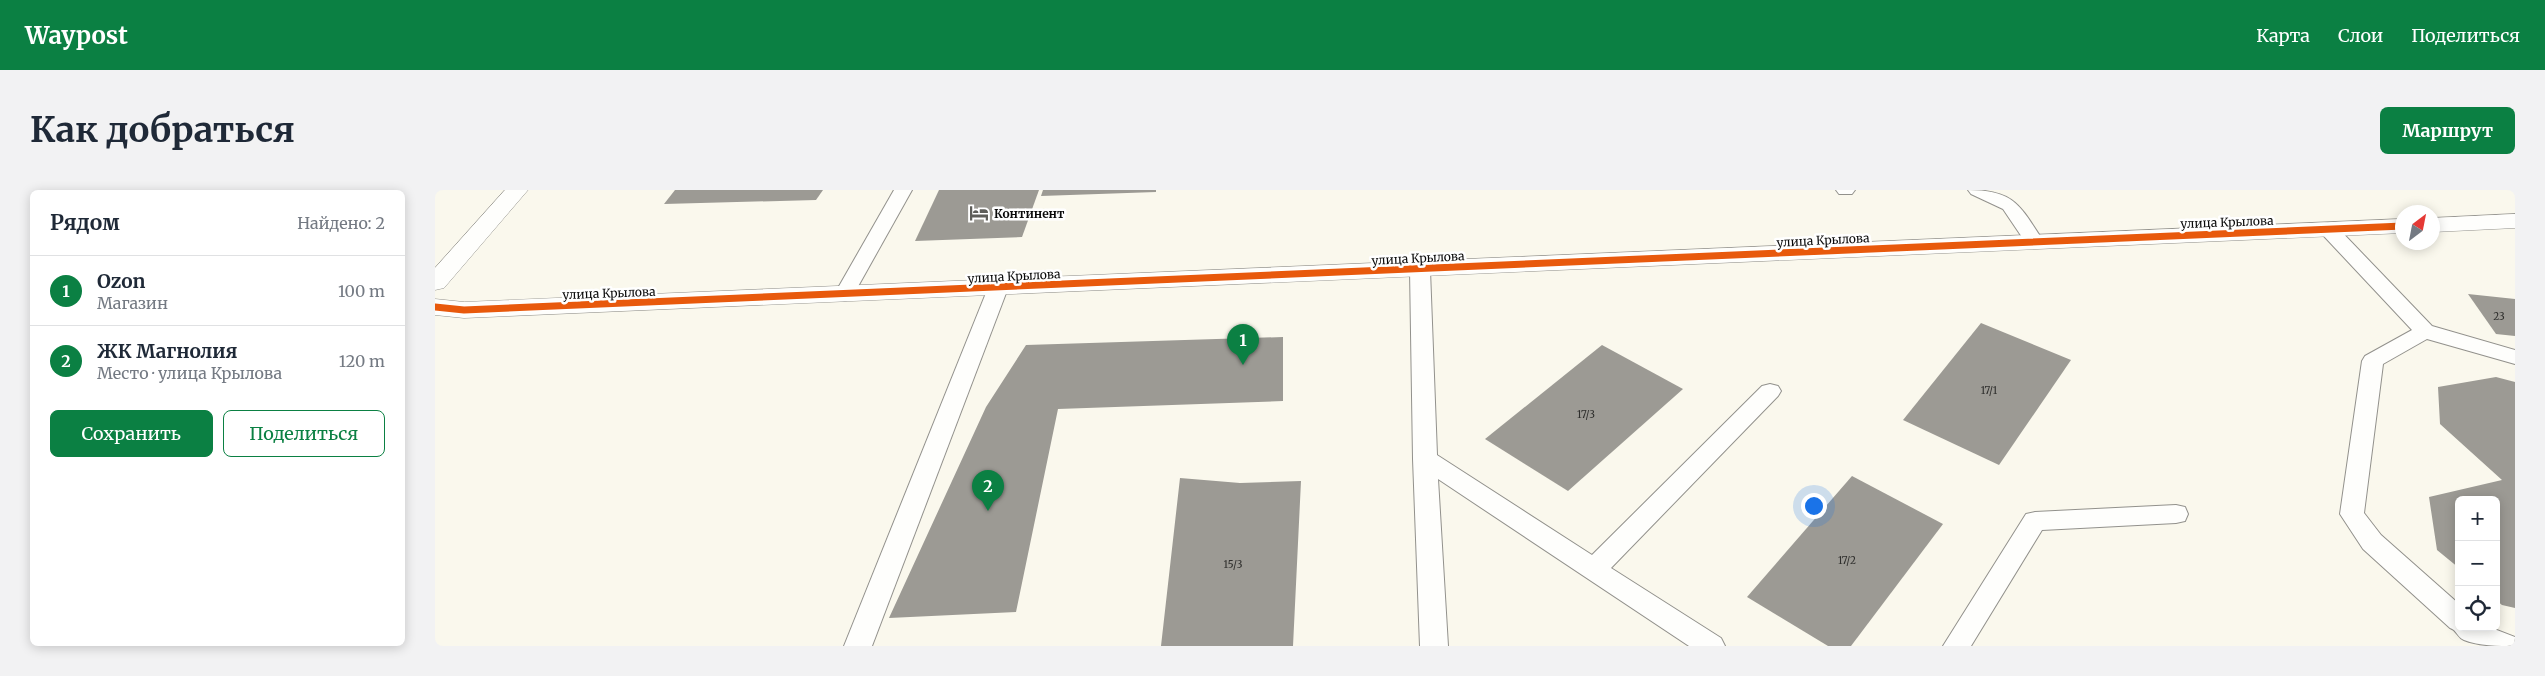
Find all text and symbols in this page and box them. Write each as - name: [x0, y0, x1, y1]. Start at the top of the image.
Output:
- text: Waypost: [25, 20, 128, 51]
- text: Карта: [2256, 24, 2310, 47]
- text: Слои: [2338, 24, 2383, 47]
- text: Поделиться: [2411, 24, 2520, 47]
- button: Маршрут: [2380, 107, 2515, 154]
- text: Как добраться: [30, 108, 295, 152]
- hotel icon: Континент: [968, 202, 990, 224]
- north arrow: [2395, 205, 2440, 250]
- place label: Континент: [994, 206, 1065, 221]
- text: Рядом: [50, 209, 120, 236]
- text: Найдено: 2: [297, 213, 385, 233]
- street label: улица Крылова: [2180, 213, 2274, 231]
- street label: улица Крылова: [1776, 230, 1870, 250]
- street label: улица Крылова: [1371, 248, 1465, 268]
- street label: улица Крылова: [967, 266, 1061, 286]
- text: Ozon: [97, 269, 146, 293]
- text: 1: [62, 281, 70, 301]
- text: 100 m: [338, 281, 385, 301]
- street label: улица Крылова: [562, 284, 656, 302]
- text: Магазин: [97, 293, 168, 313]
- house number: 23: [2493, 310, 2505, 323]
- pin: 1: [1227, 324, 1259, 365]
- text: ЖК Магнолия: [97, 339, 237, 363]
- text: 2: [61, 351, 71, 371]
- text: 120 m: [339, 351, 385, 371]
- text: Место · улица Крылова: [97, 363, 282, 383]
- house number: 17/1: [1981, 384, 1998, 397]
- house number: 17/3: [1577, 408, 1595, 421]
- button: Сохранить: [50, 410, 213, 457]
- button: Поделиться: [223, 410, 385, 457]
- pin: 2: [972, 470, 1004, 511]
- your location: [1801, 493, 1827, 519]
- map controls: [2455, 496, 2500, 631]
- button: +: [2455, 496, 2500, 541]
- button: −: [2455, 541, 2500, 586]
- house number: 17/2: [1838, 554, 1856, 567]
- house number: 15/3: [1224, 558, 1243, 571]
- button: locate: [2455, 586, 2500, 631]

